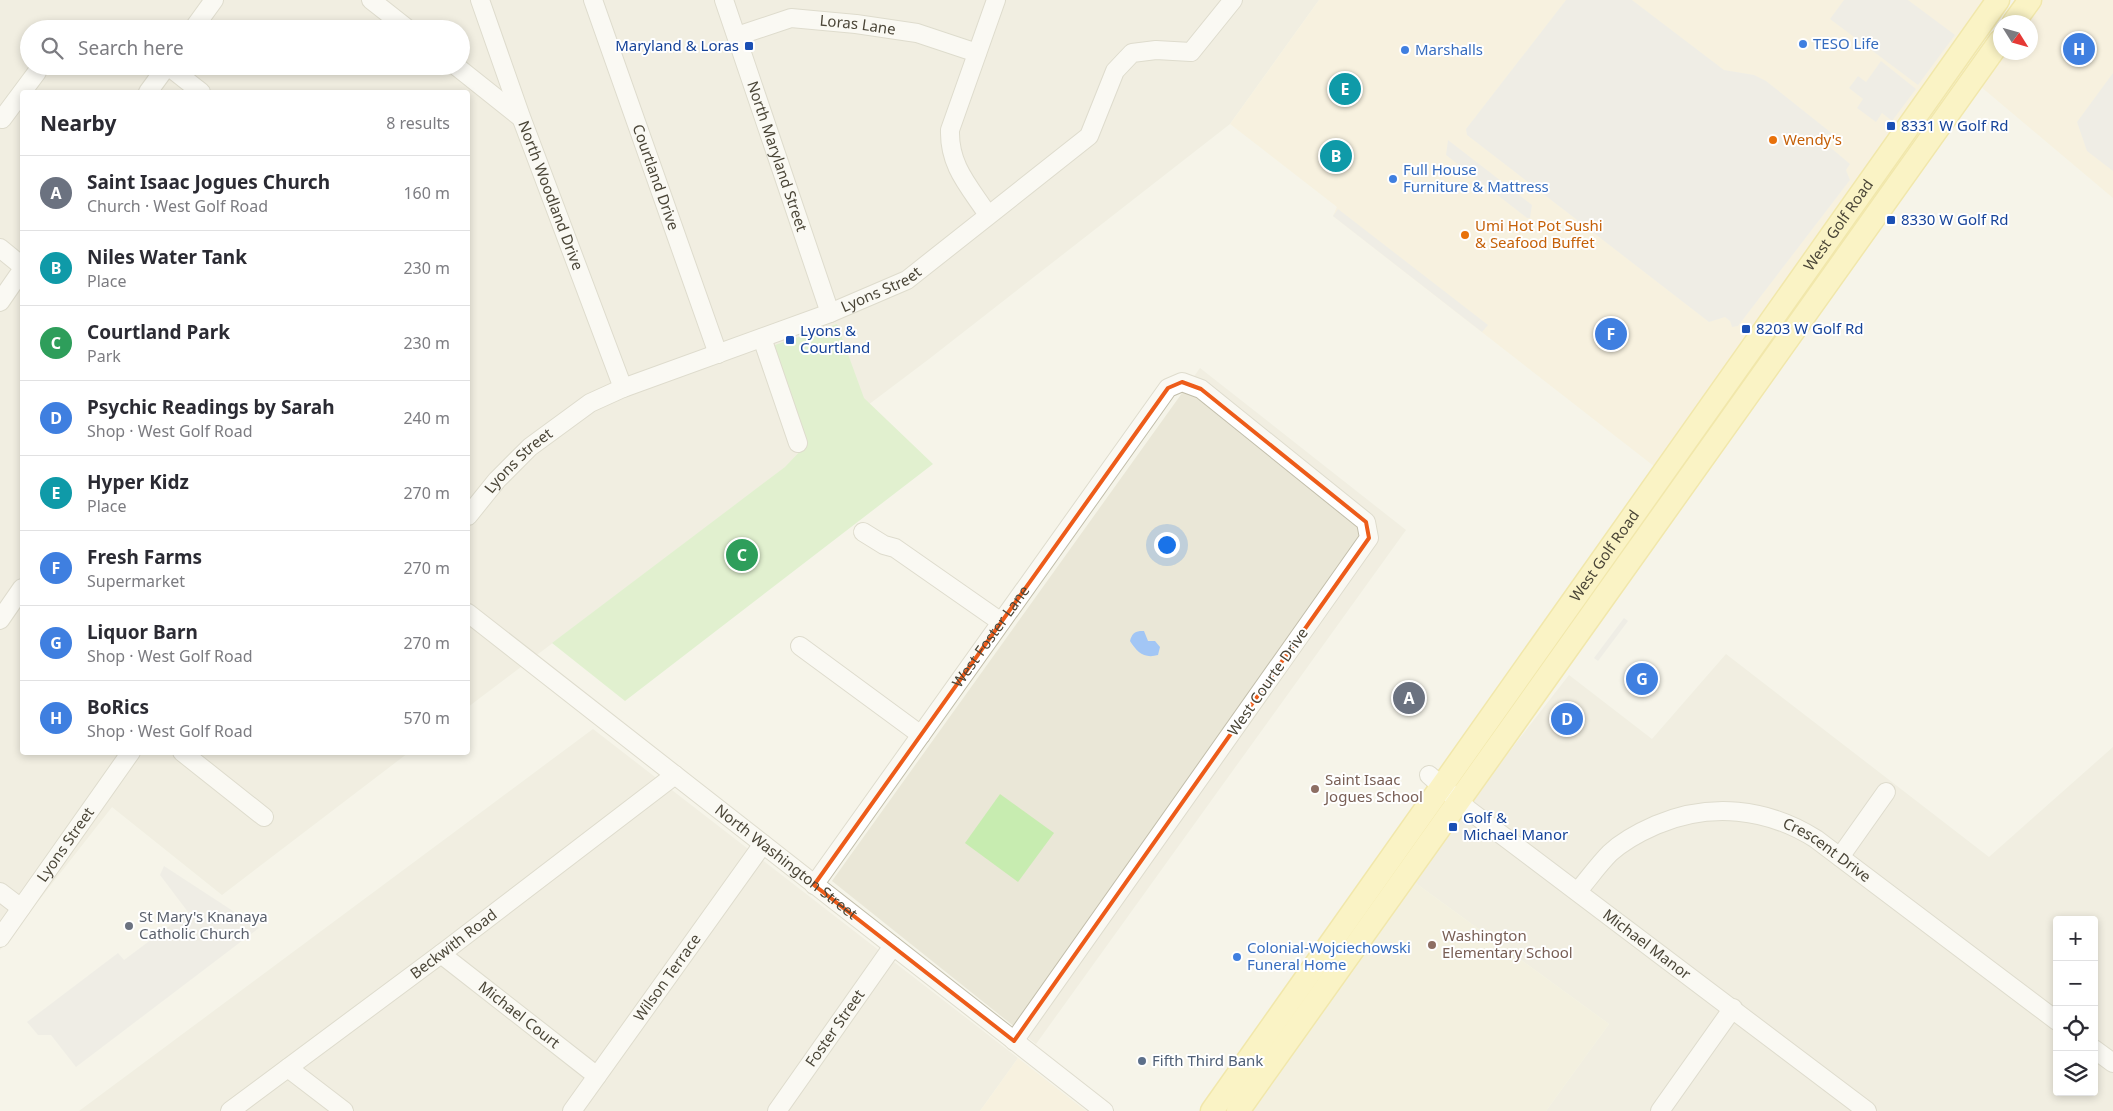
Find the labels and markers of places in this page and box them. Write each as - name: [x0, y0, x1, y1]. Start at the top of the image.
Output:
- pin: H: [2063, 30, 2095, 68]
- place label: TESO Life: [1813, 33, 1879, 53]
- place label: Maryland & Loras: [615, 35, 739, 55]
- marker: TESO Life: [1797, 38, 1809, 50]
- place label: Marshalls: [1415, 39, 1483, 59]
- marker: Maryland & Loras: [743, 40, 755, 52]
- marker: Marshalls: [1399, 44, 1411, 56]
- pin: E: [1329, 70, 1361, 108]
- place label: 8331 W Golf Rd: [1901, 115, 2009, 135]
- marker: 8331 W Golf Rd: [1885, 120, 1897, 132]
- place label: Wendy's: [1783, 129, 1842, 149]
- marker: Wendy's: [1767, 134, 1779, 146]
- pin: B: [1320, 137, 1352, 175]
- place label: Full House Furniture & Mattress: [1403, 159, 1549, 196]
- marker: Full House Furniture & Mattress: [1387, 173, 1399, 185]
- place label: 8330 W Golf Rd: [1901, 209, 2009, 229]
- marker: 8330 W Golf Rd: [1885, 214, 1897, 226]
- place label: Umi Hot Pot Sushi & Seafood Buffet: [1475, 215, 1603, 252]
- marker: Umi Hot Pot Sushi & Seafood Buffet: [1459, 229, 1471, 241]
- pin: F: [1595, 315, 1627, 353]
- place label: 8203 W Golf Rd: [1756, 318, 1864, 338]
- place label: Lyons & Courtland: [800, 320, 870, 357]
- marker: 8203 W Golf Rd: [1740, 323, 1752, 335]
- marker: Lyons & Courtland: [784, 334, 796, 346]
- pin: C: [726, 536, 758, 574]
- pin: G: [1626, 660, 1658, 698]
- pin: A: [1393, 679, 1425, 717]
- pin: D: [1551, 700, 1583, 738]
- place label: Saint Isaac Jogues School: [1323, 769, 1423, 806]
- marker: Saint Isaac Jogues School: [1309, 783, 1321, 795]
- place label: Golf & Michael Manor: [1463, 807, 1568, 844]
- marker: Golf & Michael Manor: [1447, 821, 1459, 833]
- place label: St Mary's Knanaya Catholic Church: [139, 906, 268, 943]
- marker: St Mary's Knanaya Catholic Church: [123, 920, 135, 932]
- place label: Washington Elementary School: [1442, 925, 1573, 962]
- place label: Colonial-Wojciechowski Funeral Home: [1247, 937, 1411, 974]
- marker: Washington Elementary School: [1426, 939, 1438, 951]
- marker: Colonial-Wojciechowski Funeral Home: [1231, 951, 1243, 963]
- place label: Fifth Third Bank: [1152, 1050, 1263, 1070]
- marker: Fifth Third Bank: [1136, 1055, 1148, 1067]

